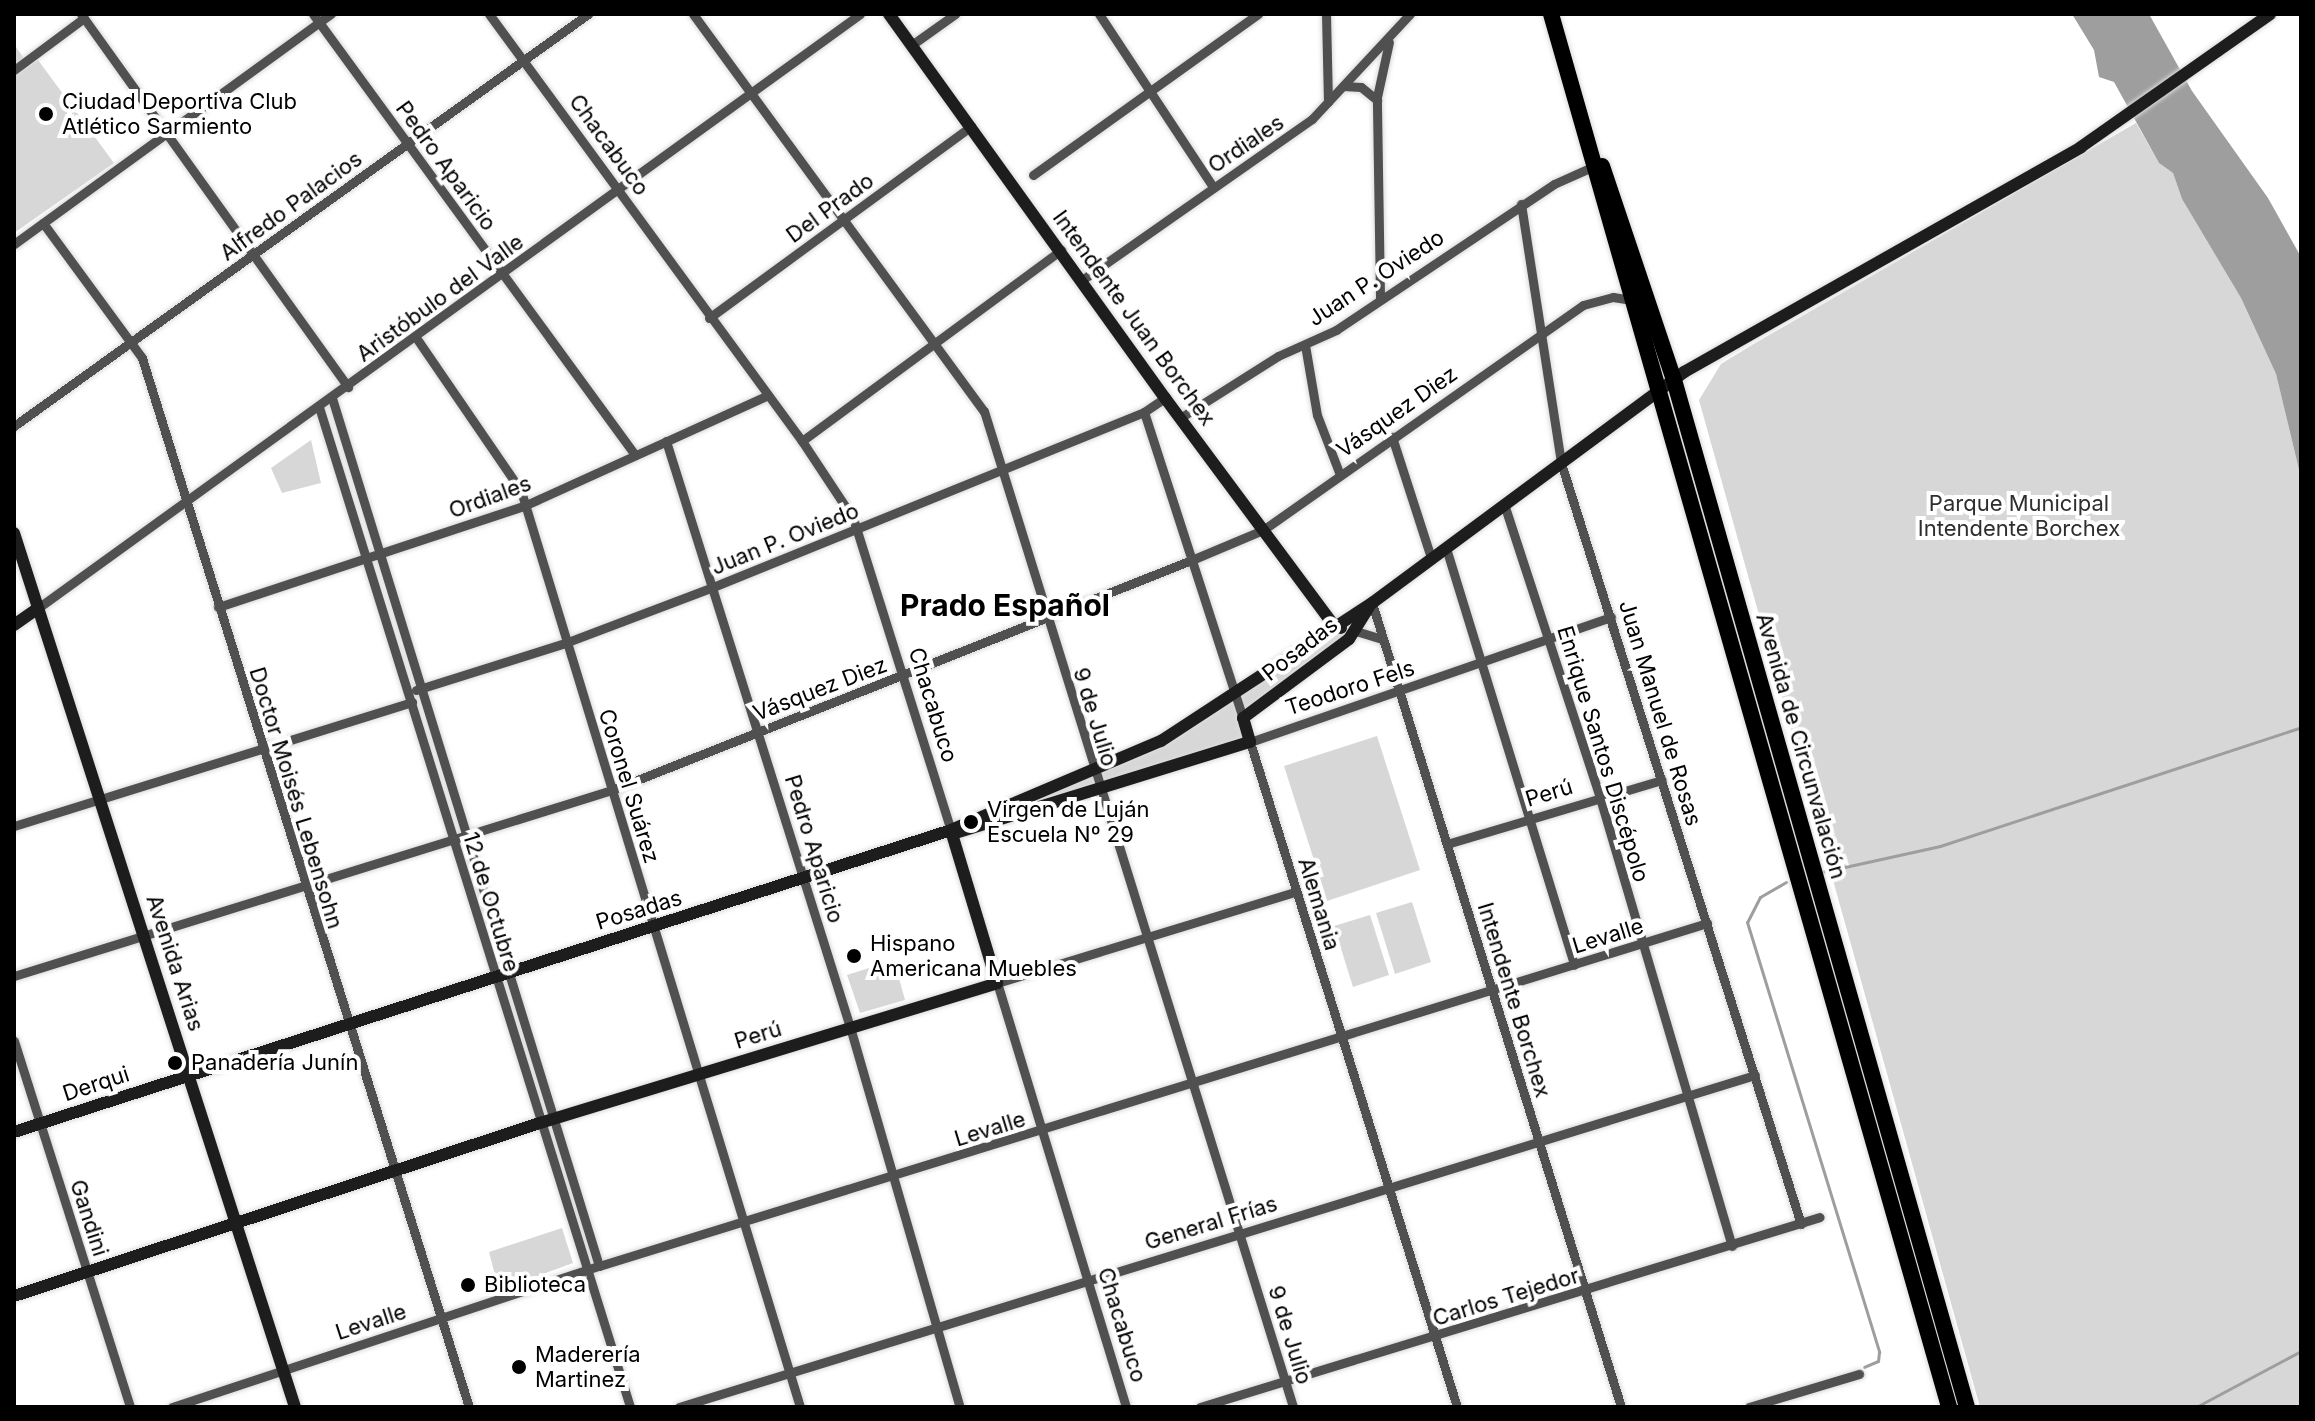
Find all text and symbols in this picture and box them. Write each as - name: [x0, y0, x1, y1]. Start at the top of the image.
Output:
- place label: Ciudad Deportiva Club Atlético Sarmiento: [62, 88, 297, 140]
- street label: Chacabuco: [563, 89, 655, 201]
- street label: Pedro Aparicio: [390, 96, 502, 236]
- marker: Ciudad Deportiva Club Atlético Sarmiento: [37, 105, 55, 123]
- street label: Ordiales: [1203, 109, 1289, 179]
- street label: Alfredo Palacios: [215, 146, 367, 266]
- street label: Del Prado: [781, 167, 879, 249]
- street label: Intendente Juan Borchex: [1047, 205, 1221, 431]
- street label: Juan P. Oviedo: [1303, 224, 1449, 332]
- street label: Aristóbulo del Valle: [351, 229, 529, 367]
- street label: Vásquez Diez: [1332, 361, 1462, 463]
- street label: Ordiales: [445, 470, 535, 524]
- park label: Parque Municipal Intendente Borchex: [1918, 490, 2120, 542]
- street label: Juan P. Oviedo: [707, 497, 863, 581]
- district label: Prado Español: [900, 587, 1110, 623]
- street label: Juan Manuel de Rosas: [1613, 597, 1707, 829]
- street label: Avenida de Circunvalación: [1750, 610, 1852, 882]
- street label: Posadas: [1257, 611, 1343, 687]
- street label: Enrique Santos Discépolo: [1551, 623, 1655, 885]
- street label: Chacabuco: [903, 644, 963, 766]
- street label: Vásquez Diez: [749, 651, 891, 727]
- street label: Teodoro Fels: [1282, 655, 1418, 721]
- street label: Doctor Moisés Lebensohn: [244, 664, 348, 932]
- street label: 9 de Julio: [1068, 664, 1122, 770]
- street label: Coronel Suárez: [593, 706, 665, 866]
- street label: Pedro Aparicio: [779, 772, 849, 926]
- street label: Perú: [1522, 773, 1576, 813]
- place label: Virgen de Luján Escuela Nº 29: [987, 796, 1150, 848]
- marker: Virgen de Luján Escuela Nº 29: [962, 813, 980, 831]
- street label: 12 de Octubre: [457, 829, 525, 975]
- street label: Alemania: [1292, 854, 1346, 954]
- street label: Posadas: [593, 884, 685, 936]
- street label: Avenida Arias: [141, 891, 209, 1035]
- street label: Intendente Borchex: [1472, 899, 1556, 1101]
- street label: Levalle: [1569, 913, 1647, 959]
- place label: Hispano Americana Muebles: [870, 930, 1077, 982]
- marker: Hispano Americana Muebles: [845, 947, 863, 965]
- street label: Perú: [731, 1015, 785, 1055]
- place label: Panadería Junín: [191, 1050, 358, 1076]
- marker: Panadería Junín: [166, 1054, 184, 1072]
- street label: Derqui: [59, 1061, 133, 1107]
- street label: Levalle: [951, 1106, 1029, 1152]
- street label: Gandini: [64, 1176, 114, 1260]
- street label: General Frías: [1141, 1190, 1281, 1256]
- street label: Carlos Tejedor: [1430, 1262, 1582, 1332]
- street label: Chacabuco: [1092, 1264, 1152, 1386]
- place label: Biblioteca: [484, 1272, 586, 1298]
- marker: Biblioteca: [459, 1276, 477, 1294]
- street label: 9 de Julio: [1263, 1282, 1317, 1388]
- street label: Levalle: [332, 1298, 410, 1346]
- place label: Maderería Martinez: [535, 1341, 641, 1392]
- marker: Maderería Martinez: [510, 1358, 528, 1376]

